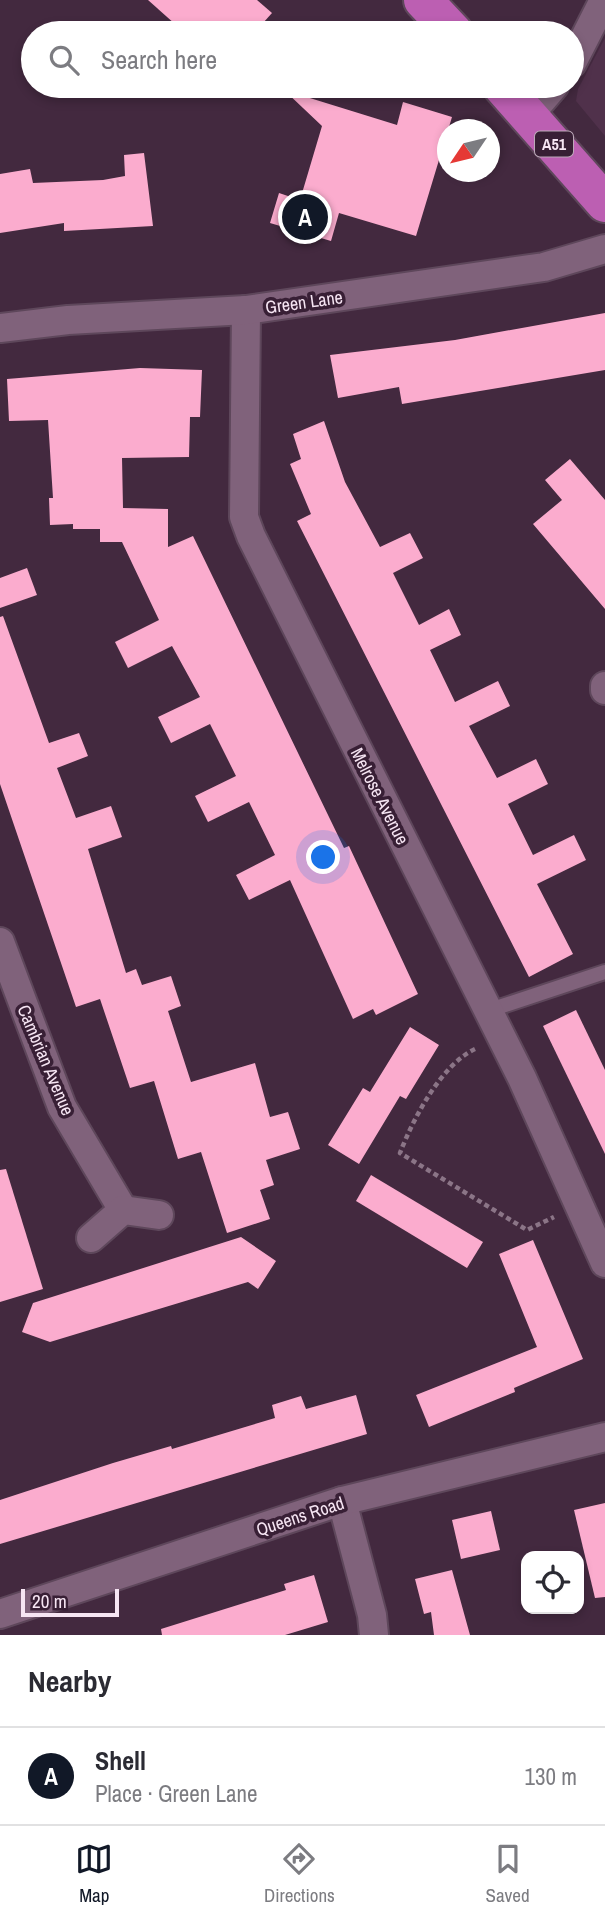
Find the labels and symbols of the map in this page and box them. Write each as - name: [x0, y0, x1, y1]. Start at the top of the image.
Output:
- north arrow: [437, 119, 500, 182]
- road number: A51: [535, 132, 573, 156]
- pin: A: [282, 191, 328, 243]
- street label: Green Lane: [264, 284, 344, 320]
- street label: Melrose Avenue: [345, 743, 415, 849]
- your location: [306, 840, 340, 874]
- street label: Cambrian Avenue: [11, 1001, 81, 1119]
- street label: Queens Road: [253, 1490, 347, 1542]
- scale bar: [21, 1586, 119, 1618]

